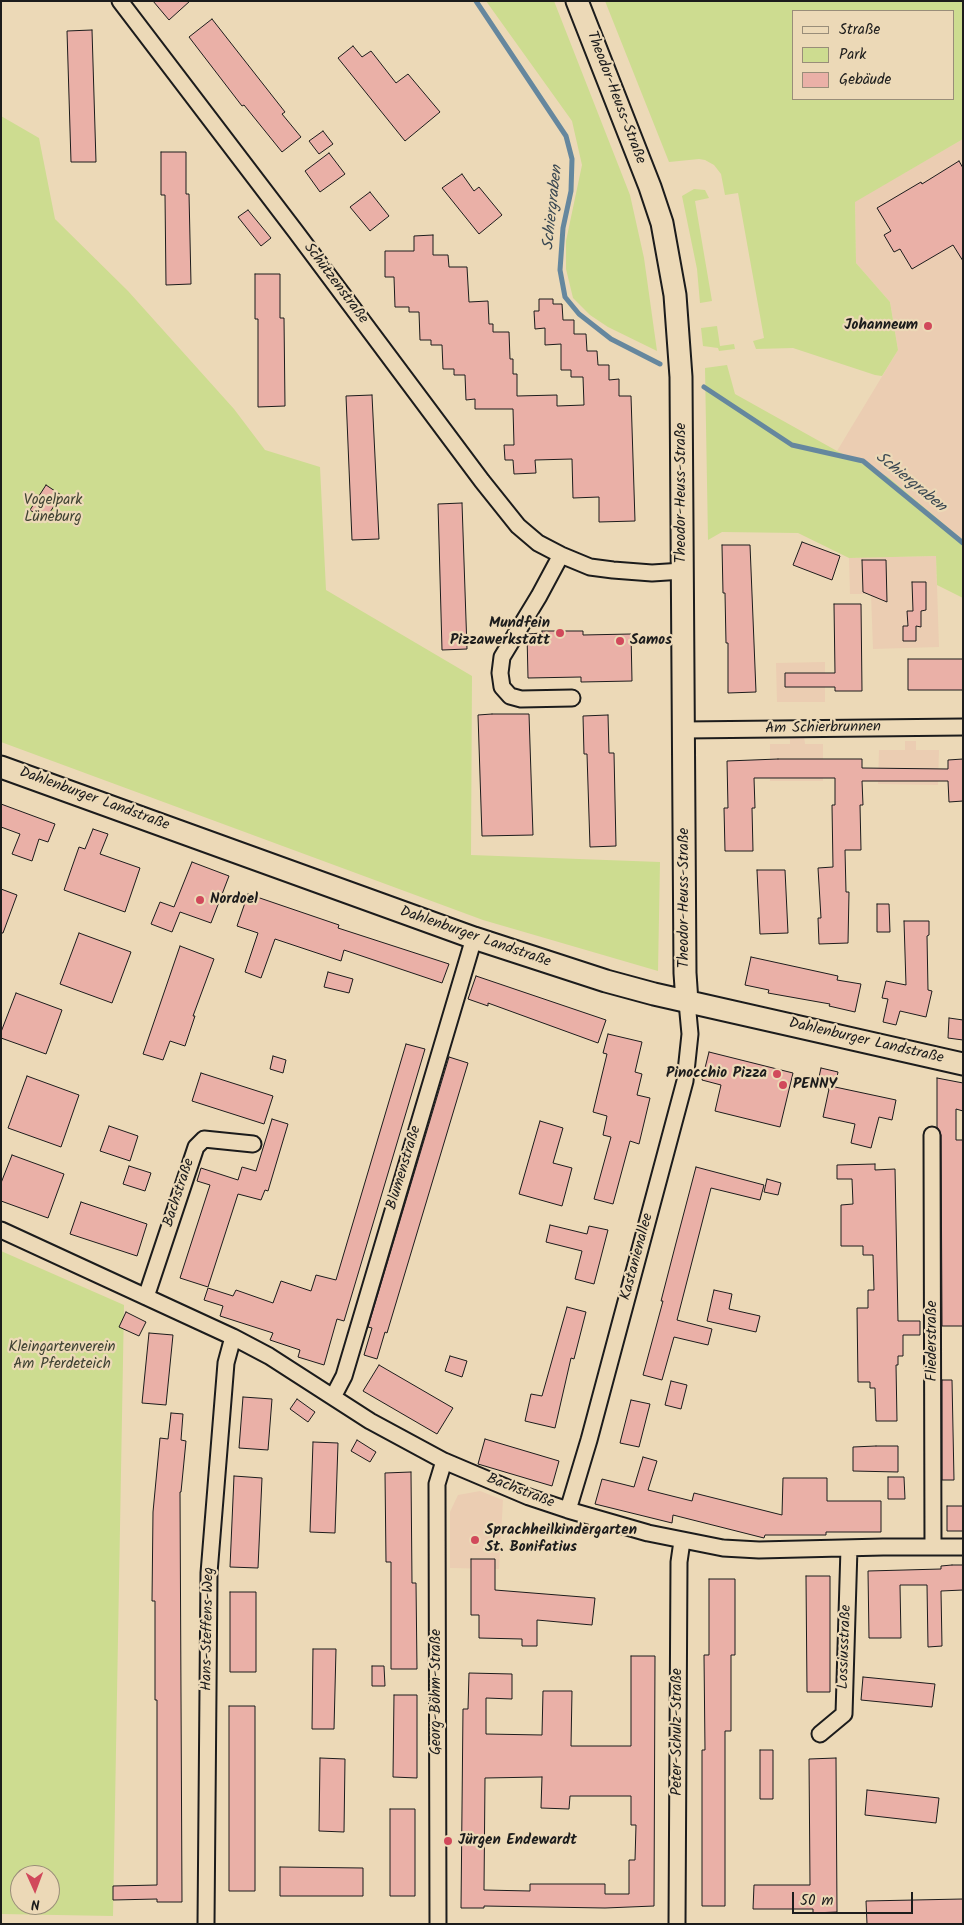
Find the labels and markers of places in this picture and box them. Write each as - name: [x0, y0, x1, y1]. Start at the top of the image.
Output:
- place label: Johanneum: [844, 317, 918, 335]
- marker: Johanneum: [922, 320, 934, 332]
- place label: Mundfein Pizzawerkstatt: [450, 615, 550, 650]
- marker: Mundfein Pizzawerkstatt: [554, 627, 566, 639]
- place label: Samos: [630, 632, 672, 650]
- marker: Samos: [614, 635, 626, 647]
- place label: Nordoel: [210, 891, 258, 909]
- marker: Nordoel: [194, 894, 206, 906]
- place label: Pinocchio Pizza: [666, 1065, 767, 1083]
- marker: Pinocchio Pizza: [771, 1068, 783, 1080]
- place label: PENNY: [793, 1076, 837, 1094]
- marker: PENNY: [777, 1079, 789, 1091]
- place label: Sprachheilkindergarten St. Bonifatius: [485, 1522, 637, 1557]
- marker: Sprachheilkindergarten St. Bonifatius: [469, 1534, 481, 1546]
- place label: Jürgen Endewardt: [458, 1832, 577, 1850]
- marker: Jürgen Endewardt: [442, 1835, 454, 1847]

